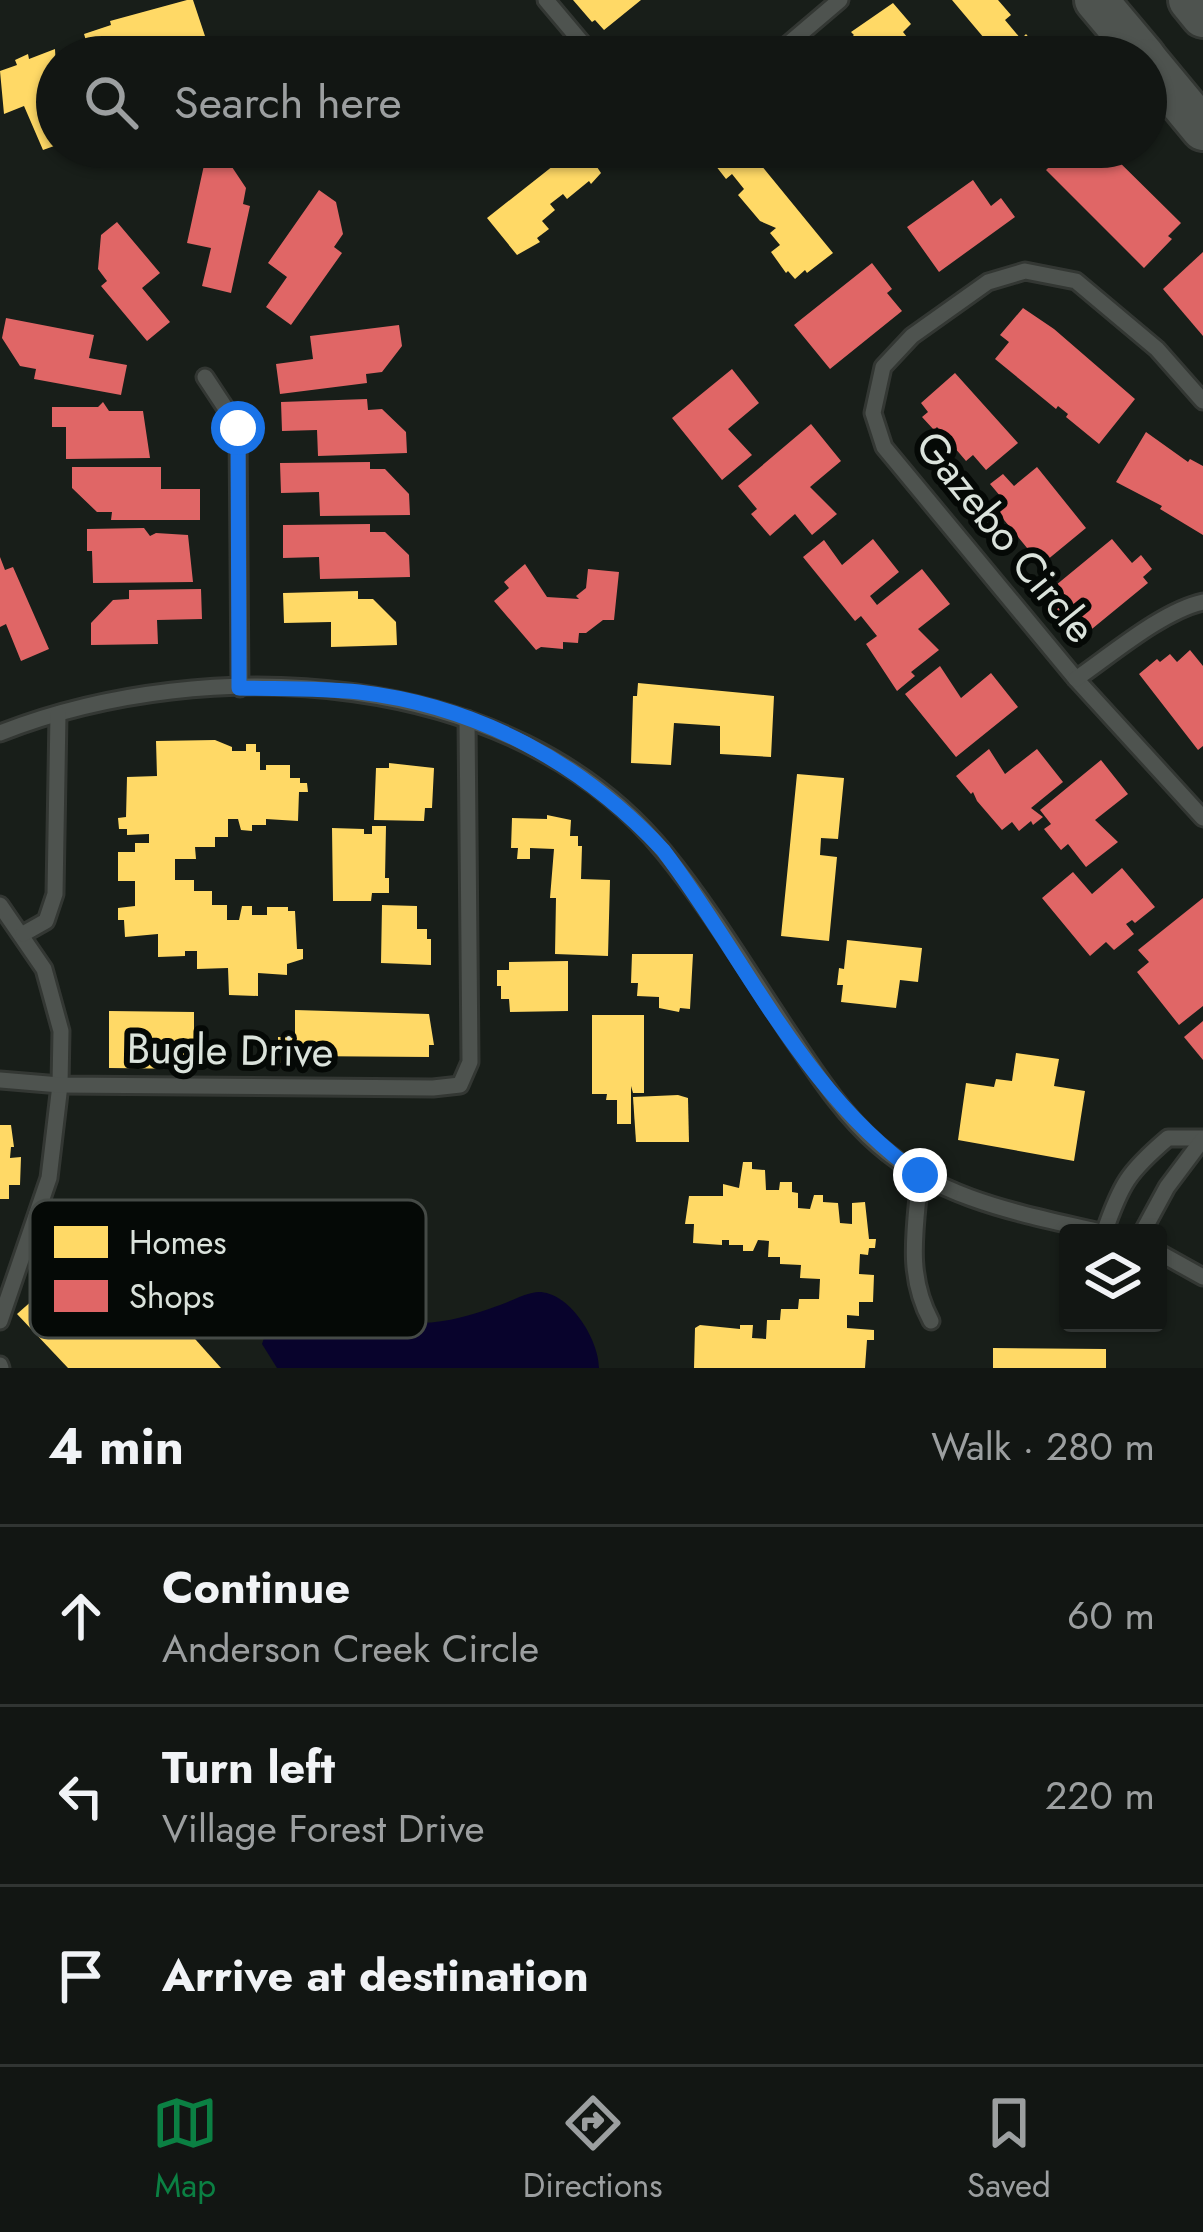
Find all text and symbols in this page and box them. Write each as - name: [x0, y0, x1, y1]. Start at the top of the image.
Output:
- search box: [36, 36, 1167, 168]
- icon: search: [78, 69, 144, 135]
- text: Search here: [174, 70, 402, 135]
- route start: [211, 401, 265, 455]
- street label: Gazebo Circle: [901, 418, 1111, 656]
- street label: Bugle Drive: [126, 1018, 334, 1082]
- route end: [893, 1148, 947, 1202]
- legend: [30, 1200, 426, 1338]
- text: Homes: [129, 1219, 227, 1266]
- map controls: [1059, 1224, 1167, 1332]
- button: layers: [1059, 1224, 1167, 1332]
- text: Shops: [129, 1273, 215, 1320]
- text: 4 min: [48, 1409, 184, 1483]
- text: Walk · 280 m: [931, 1418, 1155, 1475]
- text: Continue: [162, 1555, 350, 1620]
- icon: ahead: [48, 1583, 114, 1649]
- text: 60 m: [1067, 1587, 1155, 1644]
- text: Anderson Creek Circle: [162, 1620, 539, 1677]
- text: Turn left: [162, 1735, 335, 1800]
- icon: left: [48, 1763, 114, 1829]
- text: 220 m: [1045, 1767, 1155, 1824]
- text: Village Forest Drive: [162, 1800, 485, 1857]
- icon: arrive: [48, 1943, 114, 2009]
- text: Arrive at destination: [162, 1943, 589, 2008]
- tab: Map: [152, 2090, 218, 2209]
- tab: Directions: [523, 2090, 663, 2209]
- tab: Saved: [967, 2090, 1051, 2209]

